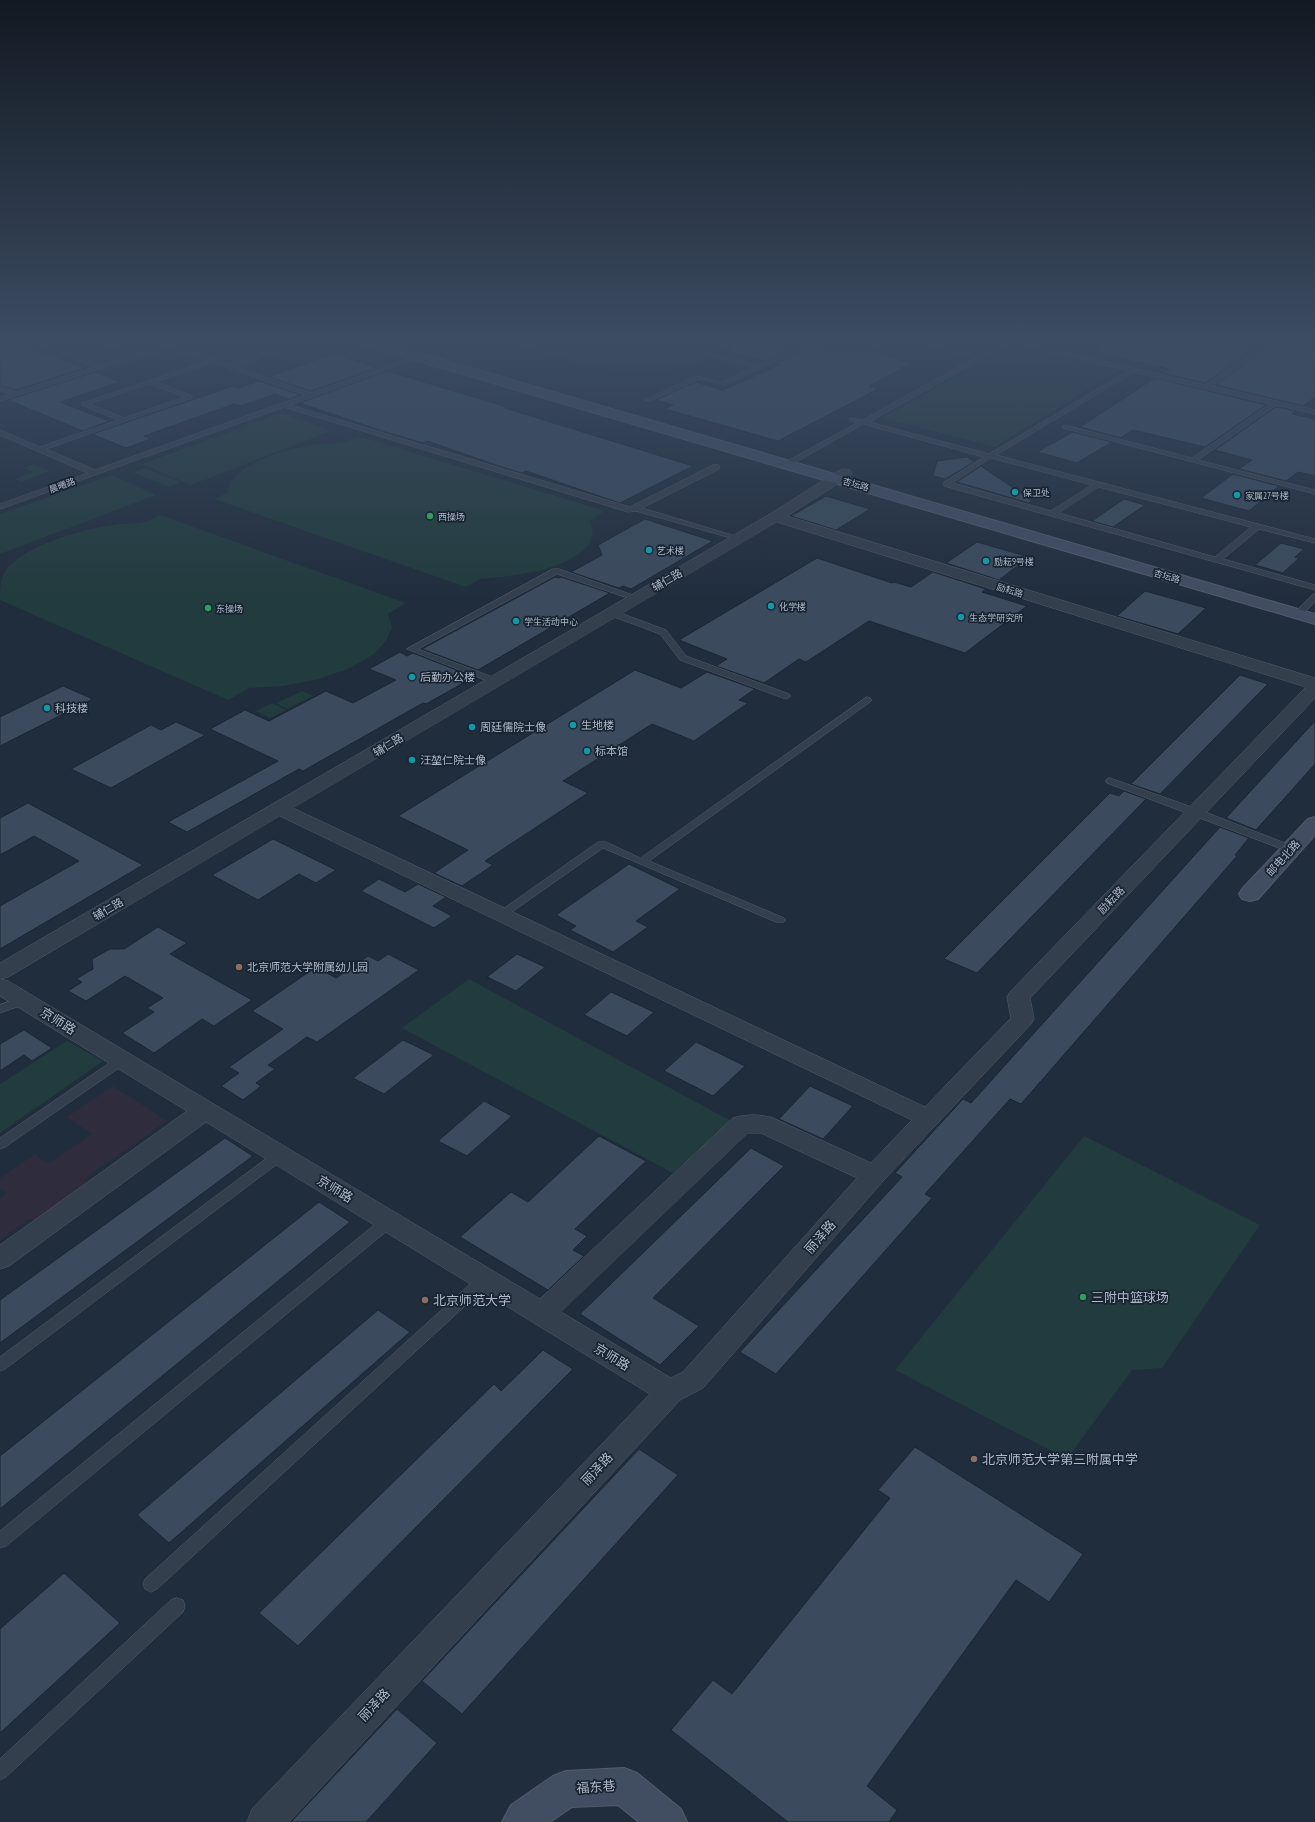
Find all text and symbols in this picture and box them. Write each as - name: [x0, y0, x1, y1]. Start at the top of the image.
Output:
- street label: 晨曦路: [47, 475, 77, 495]
- street label: 杏坛路: [841, 475, 871, 493]
- marker: 保卫处: [1010, 487, 1020, 497]
- place label: 保卫处: [1023, 487, 1050, 498]
- marker: 家属27号楼: [1232, 490, 1242, 500]
- place label: 家属27号楼: [1245, 490, 1289, 501]
- marker: 西操场: [425, 511, 435, 521]
- place label: 西操场: [438, 511, 465, 522]
- marker: 艺术楼: [644, 545, 654, 555]
- place label: 艺术楼: [657, 545, 684, 556]
- marker: 励耘9号楼: [981, 556, 991, 566]
- place label: 励耘9号楼: [994, 556, 1034, 567]
- street label: 辅仁路: [649, 566, 685, 594]
- street label: 杏坛路: [1152, 567, 1182, 585]
- street label: 励耘路: [995, 581, 1025, 599]
- marker: 化学楼: [766, 601, 776, 611]
- place label: 化学楼: [779, 601, 806, 612]
- marker: 东操场: [203, 603, 213, 613]
- place label: 东操场: [216, 603, 243, 614]
- marker: 生态学研究所: [956, 612, 966, 622]
- place label: 生态学研究所: [969, 612, 1023, 623]
- marker: 学生活动中心: [511, 616, 521, 626]
- place label: 学生活动中心: [524, 616, 578, 627]
- place label: 后勤办公楼: [420, 670, 475, 684]
- marker: 后勤办公楼: [407, 672, 417, 682]
- place label: 科技楼: [55, 701, 88, 715]
- marker: 科技楼: [42, 703, 52, 713]
- place label: 生地楼: [581, 718, 614, 732]
- place label: 周廷儒院士像: [480, 720, 546, 734]
- marker: 生地楼: [568, 720, 578, 730]
- marker: 周廷儒院士像: [467, 722, 477, 732]
- street label: 辅仁路: [370, 731, 406, 759]
- place label: 标本馆: [595, 744, 628, 758]
- marker: 标本馆: [582, 746, 592, 756]
- place label: 汪堃仁院士像: [420, 753, 486, 767]
- marker: 汪堃仁院士像: [407, 755, 417, 765]
- street label: 邮电北路: [1263, 837, 1303, 879]
- street label: 励耘路: [1095, 883, 1127, 917]
- street label: 辅仁路: [90, 895, 126, 923]
- place label: 北京师范大学附属幼儿园: [247, 960, 368, 974]
- marker: 北京师范大学附属幼儿园: [234, 962, 244, 972]
- street label: 京师路: [37, 1003, 79, 1039]
- street label: 京师路: [314, 1172, 356, 1206]
- street label: 丽泽路: [801, 1217, 839, 1257]
- place label: 三附中篮球场: [1091, 1289, 1169, 1306]
- place label: 北京师范大学: [433, 1292, 511, 1309]
- marker: 三附中篮球场: [1078, 1292, 1088, 1302]
- marker: 北京师范大学: [420, 1295, 430, 1305]
- street label: 京师路: [591, 1340, 633, 1374]
- street label: 丽泽路: [577, 1449, 617, 1489]
- place label: 北京师范大学第三附属中学: [982, 1451, 1138, 1468]
- marker: 北京师范大学第三附属中学: [969, 1454, 979, 1464]
- street label: 丽泽路: [354, 1685, 394, 1725]
- street label: 福东巷: [576, 1777, 616, 1797]

